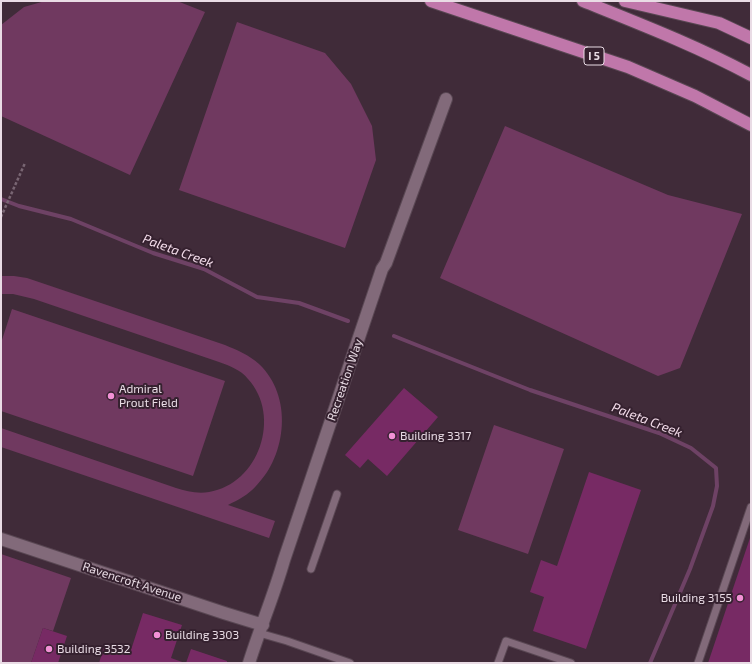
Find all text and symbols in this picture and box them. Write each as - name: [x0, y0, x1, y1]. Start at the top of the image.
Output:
- road number: I 5: [584, 47, 604, 65]
- water label: Paleta Creek: [140, 231, 216, 271]
- street label: Recreation Way: [324, 337, 366, 423]
- place label: Admiral Prout Field: [119, 382, 178, 410]
- marker: Admiral Prout Field: [106, 391, 116, 401]
- water label: Paleta Creek: [610, 399, 684, 441]
- place label: Building 3317: [400, 429, 471, 443]
- marker: Building 3317: [387, 431, 397, 441]
- street label: Ravencroft Avenue: [81, 559, 183, 605]
- place label: Building 3155: [661, 591, 732, 605]
- marker: Building 3155: [735, 593, 745, 603]
- place label: Building 3303: [165, 628, 239, 642]
- marker: Building 3303: [152, 630, 162, 640]
- place label: Building 3532: [57, 642, 131, 656]
- marker: Building 3532: [44, 644, 54, 654]

